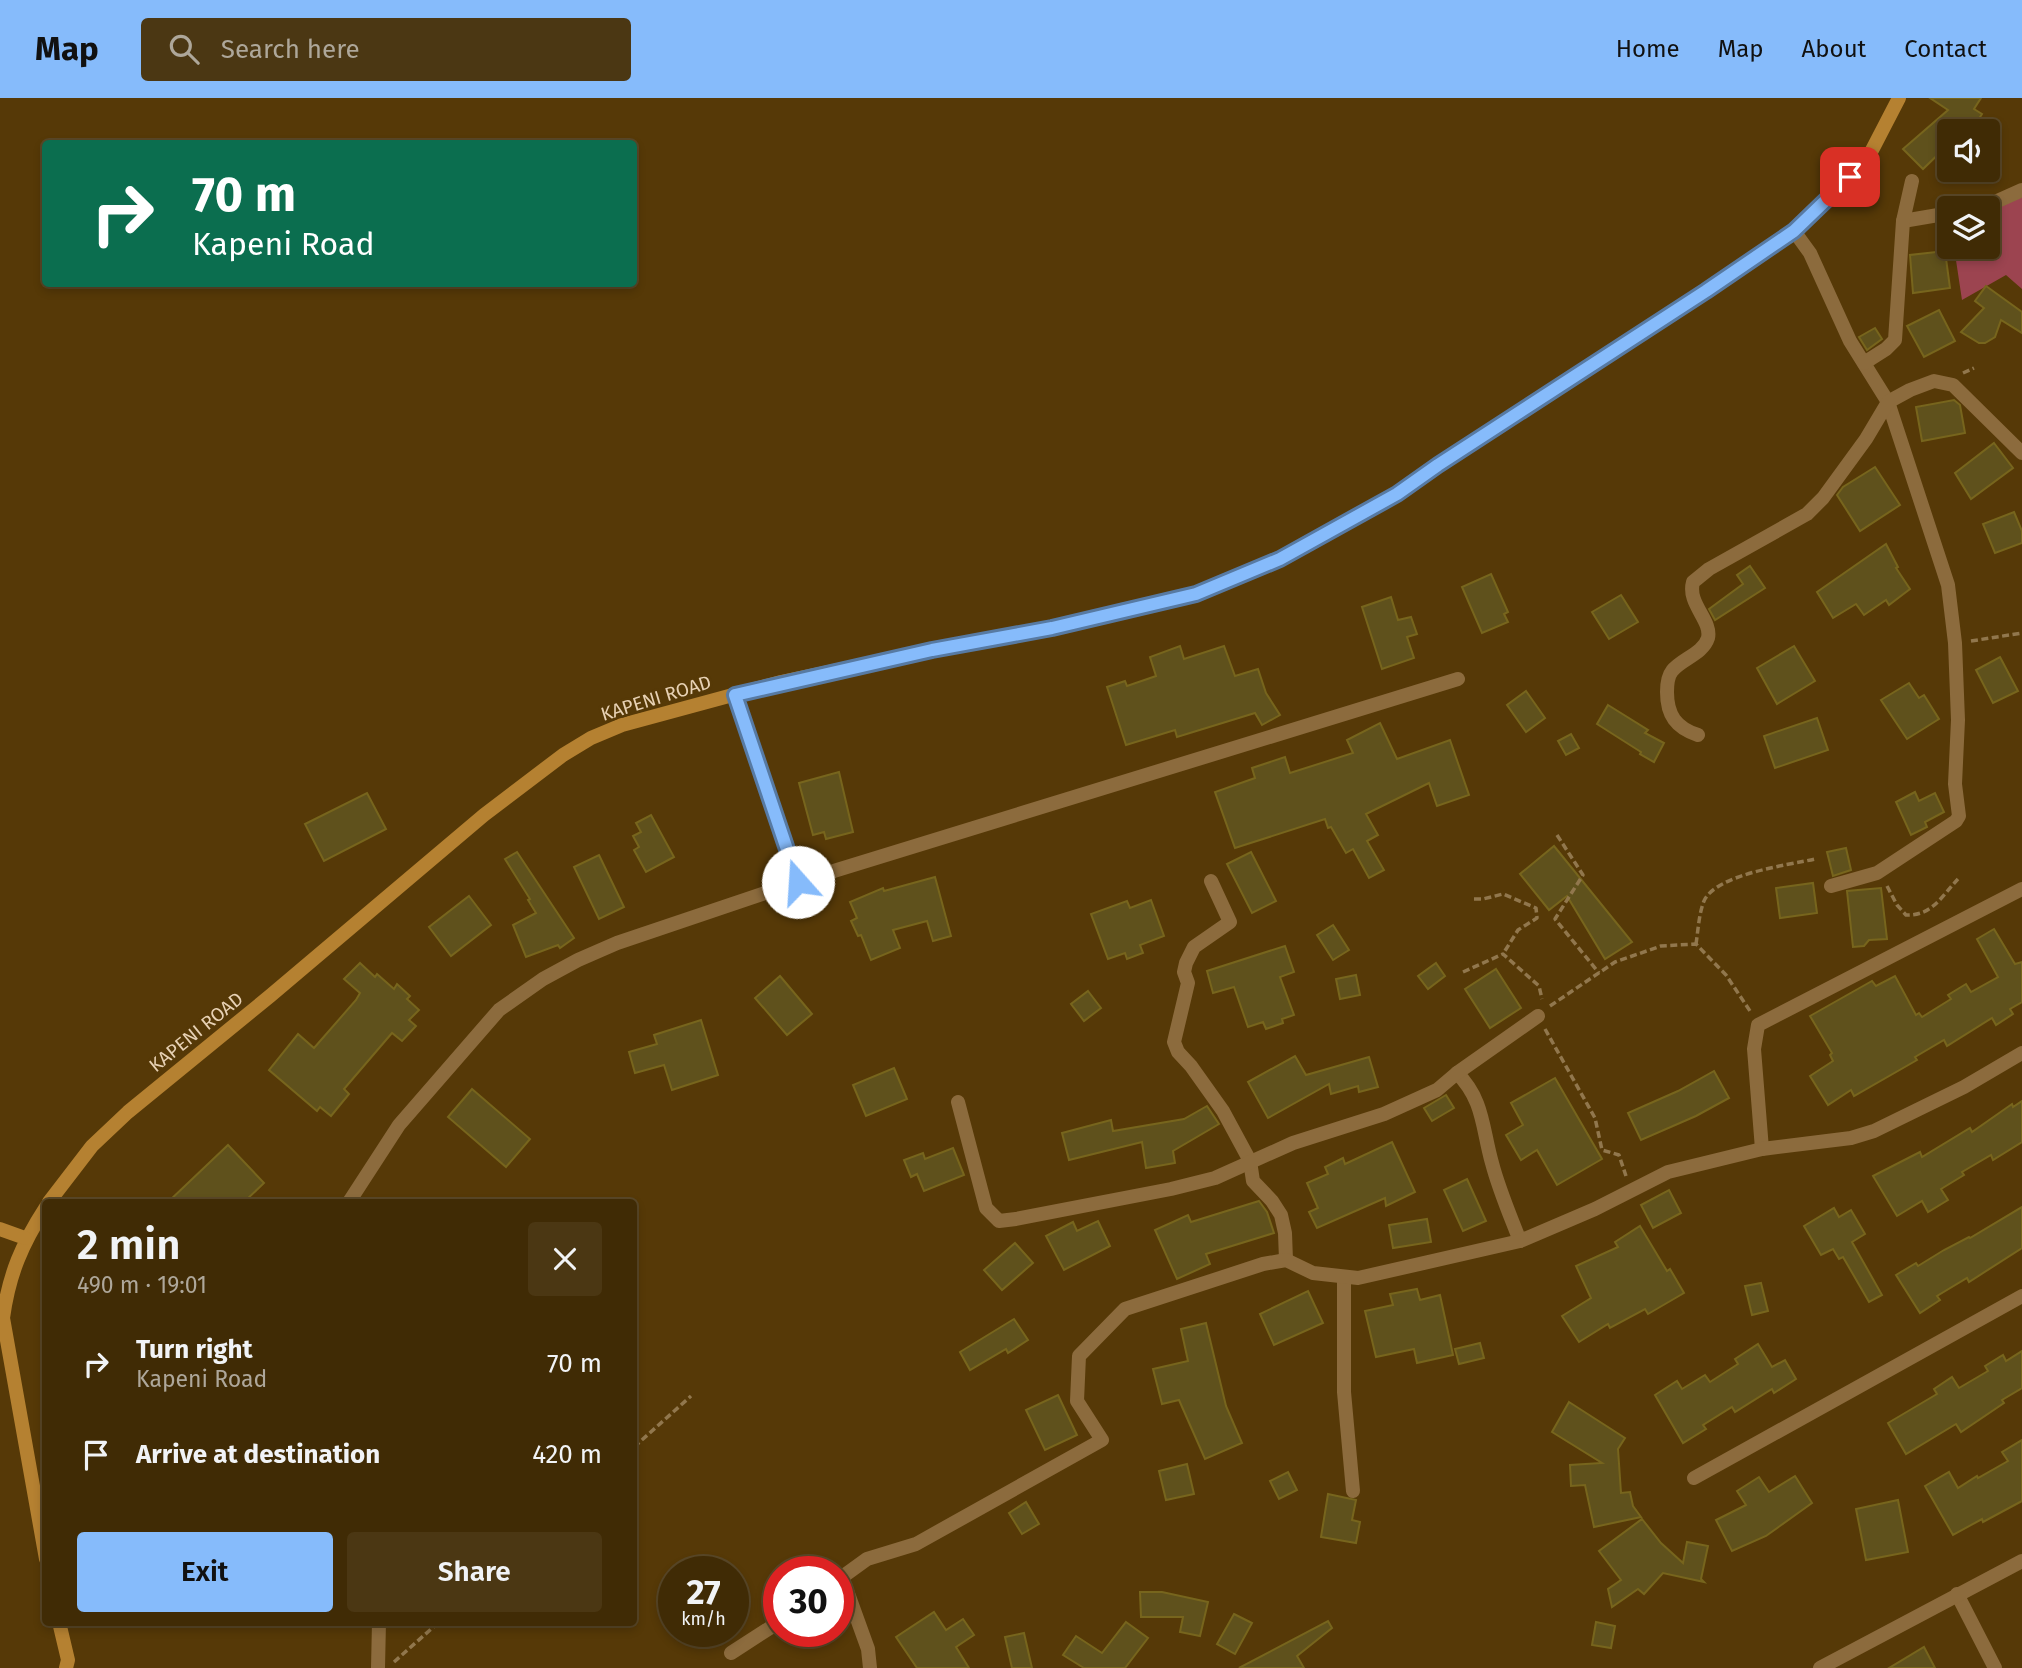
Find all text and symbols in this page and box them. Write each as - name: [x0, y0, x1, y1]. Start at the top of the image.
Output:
- search box: [141, 18, 631, 81]
- text: Map: [35, 29, 99, 69]
- icon: search: [165, 30, 203, 68]
- text: Search here: [221, 34, 360, 65]
- text: Home: [1616, 35, 1680, 63]
- text: Map: [1718, 35, 1764, 63]
- text: About: [1802, 35, 1866, 63]
- text: Contact: [1904, 35, 1987, 63]
- map controls: [1937, 119, 2000, 259]
- button: sound: [1937, 119, 2000, 182]
- pin: [1820, 147, 1880, 207]
- icon: arrive: [1831, 158, 1869, 196]
- text: 70 m: [192, 165, 296, 224]
- icon: right: [77, 168, 168, 259]
- button: layers: [1937, 196, 2000, 259]
- text: Kapeni Road: [192, 225, 375, 263]
- street label: KAPENI ROAD: [598, 670, 714, 726]
- position arrow: [761, 845, 835, 919]
- street label: KAPENI ROAD: [144, 987, 248, 1077]
- text: 2 min: [77, 1220, 181, 1270]
- button: close: [528, 1222, 602, 1296]
- text: 490 m · 19:01: [77, 1271, 207, 1299]
- text: Turn right: [136, 1334, 253, 1365]
- icon: right: [77, 1345, 115, 1383]
- text: 70 m: [547, 1348, 602, 1379]
- text: Kapeni Road: [136, 1365, 267, 1393]
- icon: arrive: [77, 1436, 115, 1474]
- text: Arrive at destination: [136, 1439, 380, 1470]
- text: 420 m: [532, 1439, 602, 1470]
- button: Exit: [77, 1532, 333, 1612]
- button: Share: [347, 1532, 602, 1612]
- speed limit sign: 30: [763, 1556, 854, 1647]
- text: 27: [686, 1571, 721, 1613]
- text: km/h: [681, 1608, 726, 1630]

